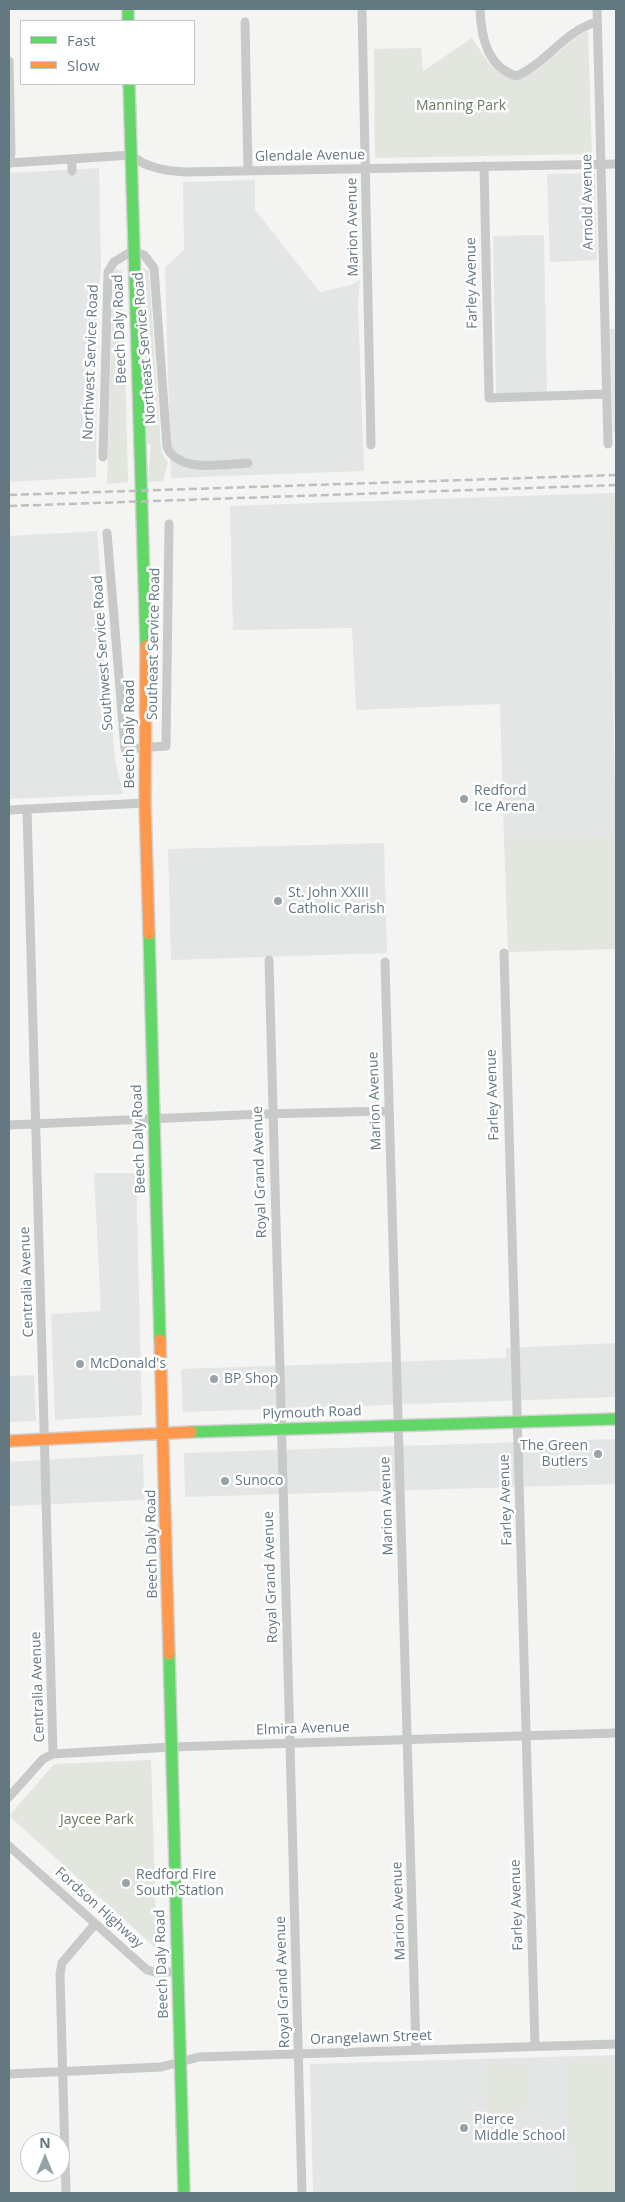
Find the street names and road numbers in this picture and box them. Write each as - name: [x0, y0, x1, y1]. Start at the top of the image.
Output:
- street label: Glendale Avenue: [255, 147, 365, 165]
- street label: Arnold Avenue: [579, 154, 597, 250]
- street label: Marion Avenue: [344, 177, 362, 277]
- street label: Farley Avenue: [463, 237, 481, 329]
- street label: Northeast Service Road: [130, 271, 160, 425]
- street label: Beech Daly Road: [110, 274, 130, 384]
- street label: Northwest Service Road: [80, 284, 102, 440]
- street label: Southeast Service Road: [144, 568, 164, 720]
- street label: Southwest Service Road: [89, 575, 117, 731]
- street label: Beech Daly Road: [122, 679, 138, 789]
- street label: Farley Avenue: [483, 1049, 503, 1141]
- street label: Marion Avenue: [365, 1051, 385, 1151]
- street label: Beech Daly Road: [129, 1084, 149, 1194]
- street label: Royal Grand Avenue: [249, 1106, 271, 1238]
- street label: Centralia Avenue: [17, 1226, 37, 1338]
- street label: Plymouth Road: [262, 1403, 362, 1423]
- street label: Farley Avenue: [496, 1454, 516, 1546]
- street label: Marion Avenue: [377, 1456, 397, 1556]
- street label: Beech Daly Road: [143, 1489, 161, 1599]
- street label: Royal Grand Avenue: [260, 1511, 282, 1643]
- street label: Centralia Avenue: [28, 1631, 48, 1743]
- street label: Elmira Avenue: [256, 1719, 350, 1739]
- street label: Farley Avenue: [507, 1859, 527, 1951]
- street label: Marion Avenue: [389, 1861, 409, 1961]
- street label: Fordson Highway: [51, 1864, 147, 1952]
- street label: Beech Daly Road: [152, 1909, 172, 2019]
- street label: Royal Grand Avenue: [272, 1916, 294, 2048]
- street label: Orangelawn Street: [310, 2027, 432, 2049]

